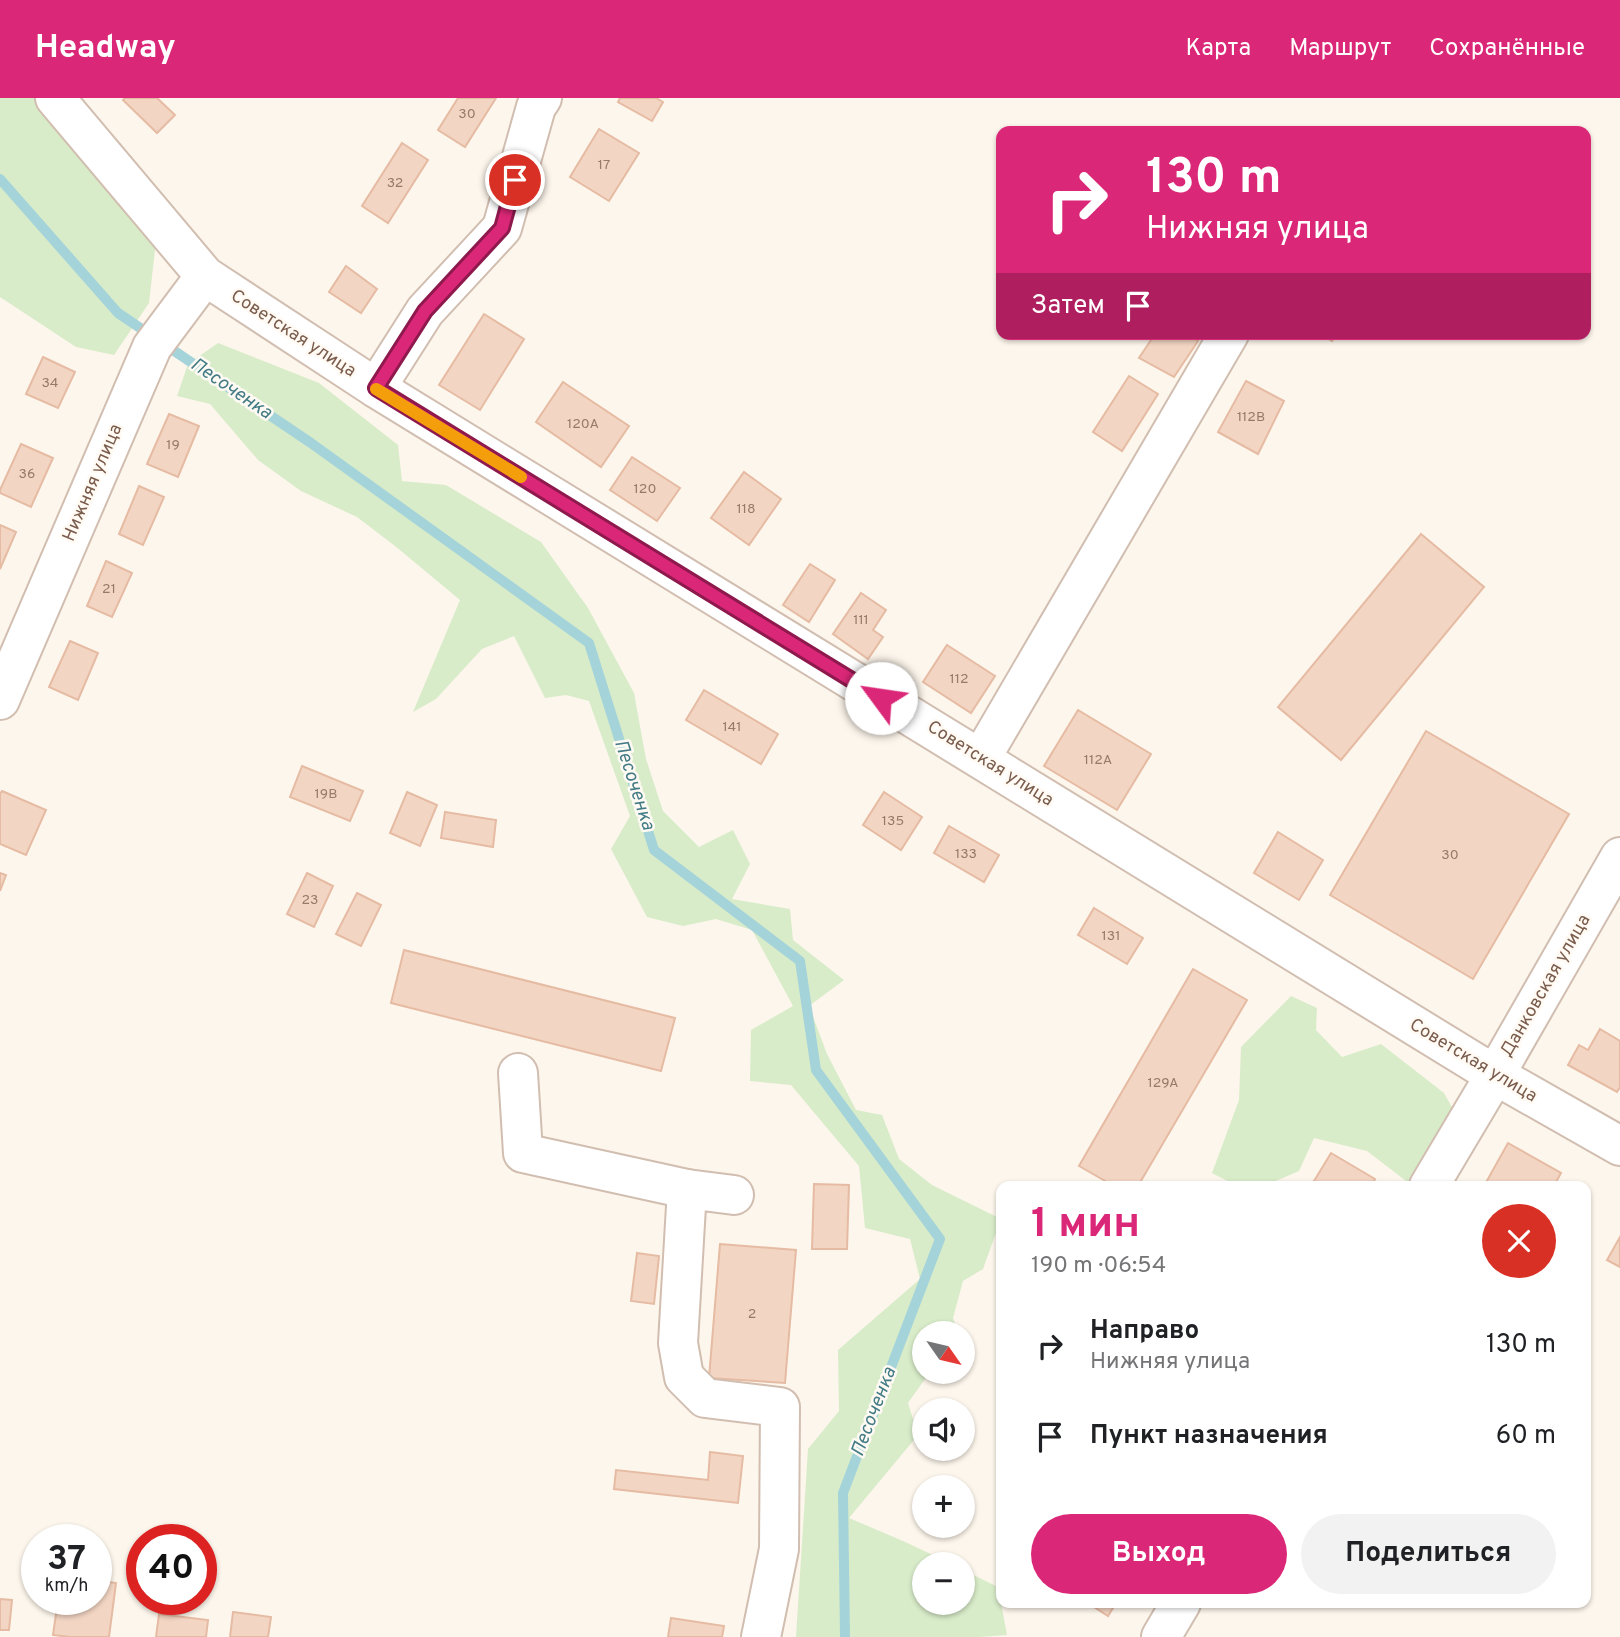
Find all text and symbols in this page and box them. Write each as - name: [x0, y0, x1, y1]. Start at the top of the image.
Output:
- text: Headway: [35, 28, 176, 70]
- text: Карта: [1185, 34, 1251, 64]
- text: Маршрут: [1289, 34, 1391, 64]
- text: Сохранённые: [1429, 34, 1585, 64]
- house number: 30: [458, 106, 476, 123]
- text: 130 m: [1146, 149, 1282, 211]
- pin: [485, 150, 545, 210]
- icon: right: [1031, 154, 1122, 245]
- house number: 17: [598, 157, 610, 174]
- icon: arrive: [496, 161, 534, 199]
- house number: 32: [387, 175, 403, 192]
- text: Нижняя улица: [1146, 210, 1369, 250]
- street label: Советская улица: [226, 285, 360, 383]
- icon: arrive: [1119, 287, 1157, 325]
- text: Затем: [1031, 290, 1105, 323]
- water label: Песоченка: [186, 353, 277, 425]
- house number: 34: [41, 375, 59, 392]
- house number: 112В: [1237, 409, 1265, 426]
- house number: 120А: [567, 416, 599, 433]
- street label: Нижняя улица: [58, 421, 128, 545]
- house number: 19: [166, 437, 180, 454]
- house number: 36: [19, 466, 35, 483]
- house number: 120: [634, 481, 656, 498]
- house number: 118: [737, 501, 756, 518]
- house number: 21: [102, 581, 116, 598]
- house number: 111: [853, 612, 869, 629]
- position arrow: [844, 661, 918, 735]
- house number: 112: [949, 671, 969, 688]
- street label: Советская улица: [922, 716, 1058, 812]
- house number: 141: [723, 719, 741, 736]
- water label: Песоченка: [608, 737, 660, 833]
- house number: 112А: [1084, 752, 1112, 769]
- house number: 19В: [315, 786, 337, 803]
- house number: 135: [882, 813, 904, 830]
- house number: 133: [955, 846, 977, 863]
- house number: 30: [1441, 847, 1459, 864]
- house number: 23: [302, 892, 319, 909]
- street label: Данковская улица: [1496, 910, 1596, 1062]
- house number: 131: [1102, 928, 1120, 945]
- street label: Советская улица: [1405, 1014, 1541, 1108]
- house number: 129А: [1147, 1075, 1179, 1092]
- text: 1 мин: [1031, 1199, 1140, 1252]
- button: close: [1482, 1204, 1556, 1278]
- text: 190 m · 06:54: [1031, 1252, 1166, 1281]
- house number: 2: [748, 1306, 756, 1323]
- text: Направо: [1090, 1315, 1199, 1348]
- north arrow: [912, 1321, 975, 1384]
- map controls: [912, 1321, 975, 1615]
- icon: right: [1031, 1327, 1069, 1365]
- text: 130 m: [1486, 1329, 1556, 1362]
- text: Нижняя улица: [1090, 1348, 1250, 1377]
- water label: Песоченка: [846, 1364, 902, 1460]
- button: sound: [912, 1398, 975, 1461]
- icon: arrive: [1031, 1418, 1069, 1456]
- text: Пункт назначения: [1090, 1420, 1328, 1453]
- text: 60 m: [1496, 1420, 1556, 1453]
- button: +: [912, 1475, 975, 1538]
- button: Выход: [1031, 1514, 1287, 1594]
- button: Поделиться: [1301, 1514, 1556, 1594]
- speed limit sign: 40: [126, 1524, 217, 1615]
- text: 37: [47, 1538, 86, 1582]
- button: −: [912, 1552, 975, 1615]
- text: km/h: [45, 1575, 88, 1598]

